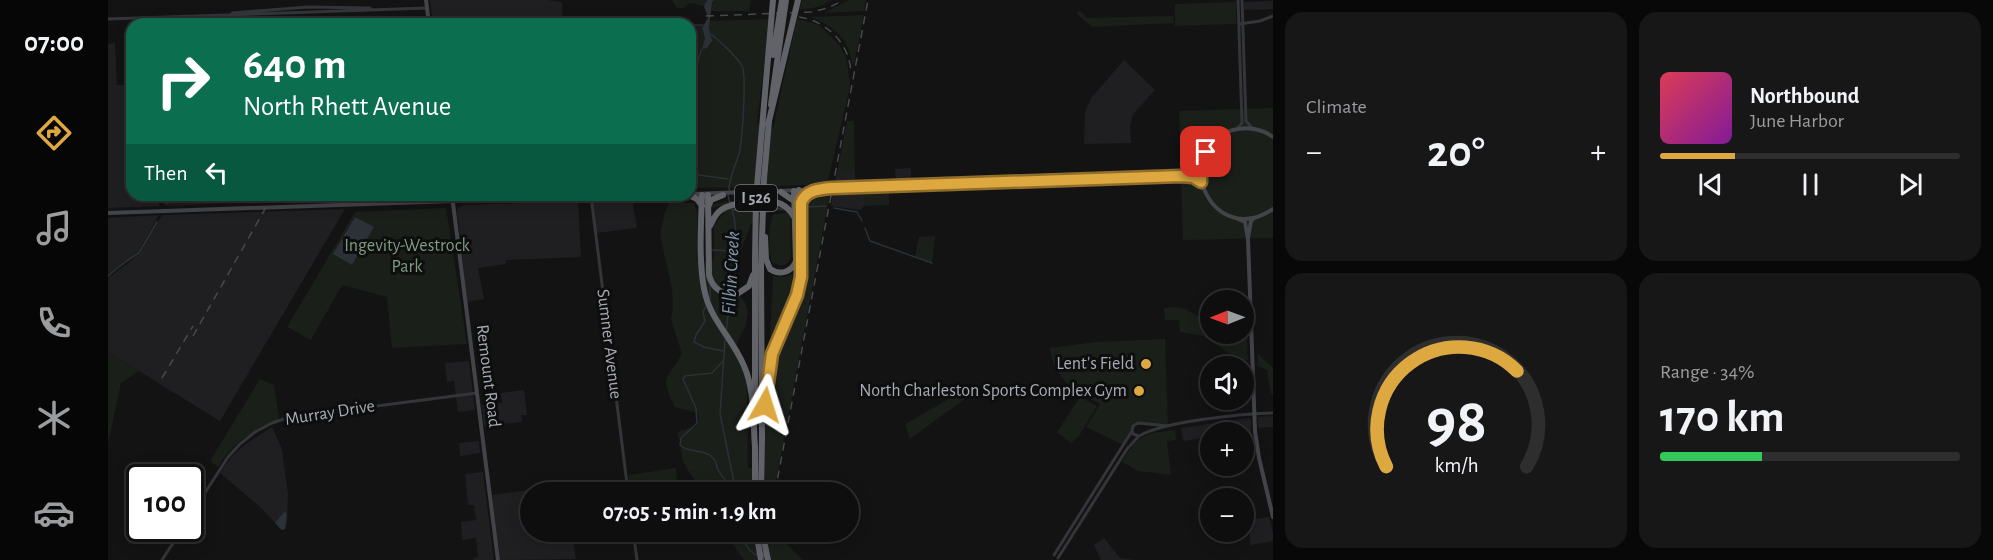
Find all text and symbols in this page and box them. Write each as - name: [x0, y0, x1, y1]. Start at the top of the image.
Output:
- text: 07:00: [24, 29, 84, 56]
- icon: right: [144, 42, 222, 120]
- text: 640 m: [243, 44, 347, 86]
- text: Northbound: [1750, 85, 1859, 107]
- text: North Rhett Avenue: [243, 93, 451, 120]
- text: Climate: [1306, 97, 1367, 117]
- text: June Harbor: [1750, 111, 1844, 131]
- icon: directions: [33, 112, 75, 154]
- pin: [1180, 126, 1231, 177]
- text: 20°: [1427, 130, 1485, 175]
- icon: arrive: [1189, 135, 1222, 168]
- text: −: [1306, 136, 1322, 169]
- text: +: [1590, 136, 1606, 169]
- icon: left: [200, 156, 233, 189]
- text: Then: [144, 162, 188, 184]
- icon: previous: [1694, 168, 1727, 201]
- icon: pause: [1794, 168, 1827, 201]
- icon: next: [1894, 168, 1927, 201]
- road number: I 526: [735, 185, 777, 211]
- icon: music: [33, 207, 75, 249]
- water label: Filbin Creek: [719, 231, 743, 315]
- park label: Ingevity-Westrock Park: [344, 237, 471, 276]
- street label: Sumner Avenue: [593, 288, 625, 400]
- north arrow: [1200, 290, 1254, 344]
- map controls: [1200, 290, 1254, 542]
- icon: phone: [33, 302, 75, 344]
- street label: Remount Road: [473, 323, 503, 429]
- place label: Lent's Field: [1056, 355, 1134, 373]
- button: sound: [1200, 356, 1254, 410]
- marker: Lent's Field: [1139, 357, 1153, 371]
- text: Range · 34%: [1660, 362, 1755, 382]
- position arrow: [733, 373, 797, 437]
- place label: North Charleston Sports Complex Gym: [859, 382, 1127, 400]
- marker: North Charleston Sports Complex Gym: [1132, 384, 1146, 398]
- text: 98: [1426, 391, 1486, 453]
- text: 170 km: [1660, 395, 1784, 440]
- icon: climate: [33, 397, 75, 439]
- street label: Murray Drive: [284, 397, 376, 429]
- button: +: [1200, 422, 1254, 476]
- text: km/h: [1434, 456, 1478, 477]
- speed limit sign: 100: [126, 464, 204, 542]
- button: −: [1200, 488, 1254, 542]
- icon: car: [33, 492, 75, 534]
- text: 07:05 · 5 min · 1.9 km: [603, 501, 776, 523]

